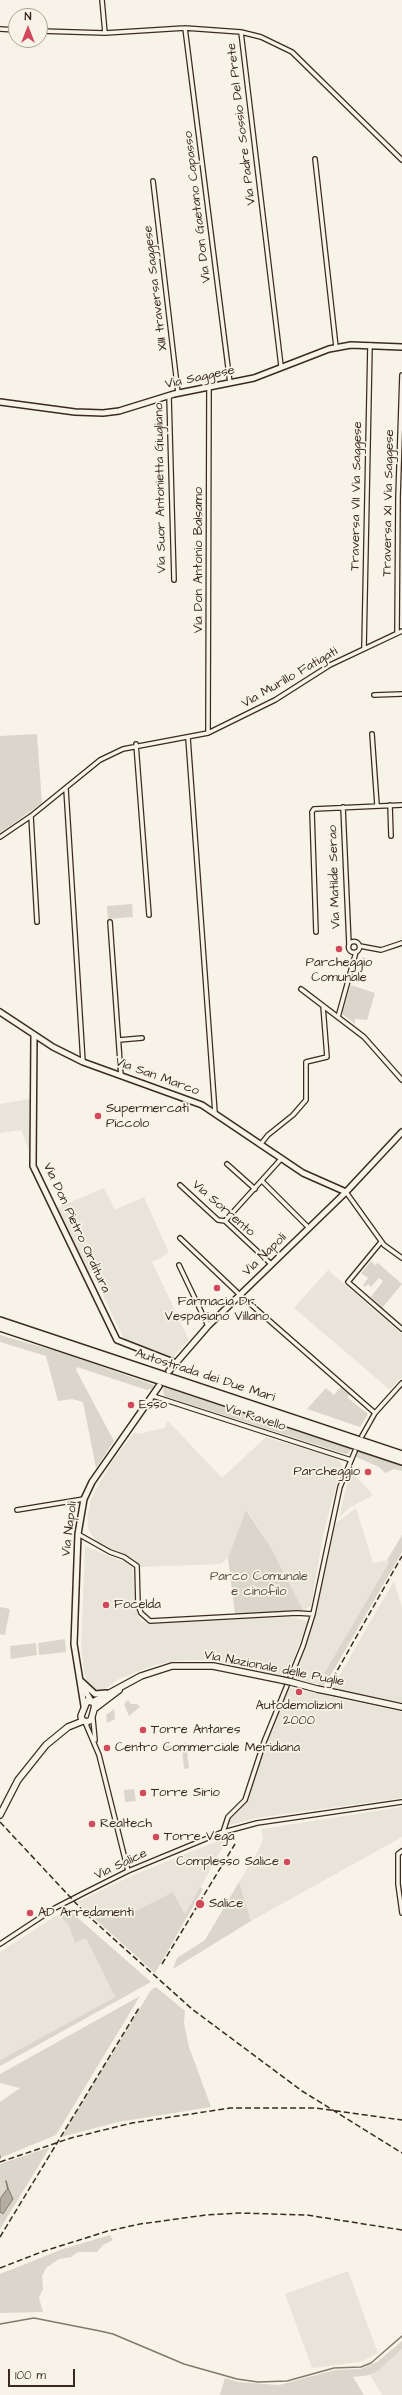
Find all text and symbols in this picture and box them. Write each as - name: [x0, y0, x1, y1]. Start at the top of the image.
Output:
- north arrow: [8, 8, 48, 48]
- text: N: [25, 9, 31, 24]
- street label: Via Padre Sossio Del Prete: [224, 42, 260, 206]
- street label: Via Don Gaetano Capasso: [181, 130, 215, 284]
- street label: XIII traversa Saggese: [141, 224, 171, 352]
- street label: Via Saggese: [164, 363, 236, 393]
- street label: Via Suor Antonietta Giugliano: [152, 403, 170, 573]
- street label: Traversa VII Via Saggese: [348, 421, 366, 571]
- street label: Traversa XI Via Saggese: [380, 429, 398, 577]
- street label: Via Don Antonio Balsamo: [191, 487, 207, 633]
- street label: Via Murillo Fatigati: [239, 644, 341, 712]
- street label: Via Matilde Serao: [325, 825, 345, 929]
- marker: Parcheggio Comunale: [334, 944, 344, 954]
- place label: Parcheggio Comunale: [306, 955, 372, 986]
- street label: Via San Marco: [113, 1055, 201, 1099]
- place label: Supermercati Piccolo: [106, 1101, 189, 1132]
- marker: Supermercati Piccolo: [93, 1111, 103, 1121]
- street label: Via Don Pietro Orditura: [39, 1160, 113, 1296]
- street label: Via Sorrento: [188, 1178, 258, 1240]
- street label: Via Napoli: [240, 1230, 290, 1280]
- marker: Farmacia Dr. Vespasiano Villano: [212, 1283, 222, 1293]
- place label: Farmacia Dr. Vespasiano Villano: [165, 1294, 269, 1325]
- street label: Autostrada dei Due Mari: [133, 1346, 277, 1406]
- place label: Esso: [139, 1397, 167, 1413]
- marker: Esso: [126, 1400, 136, 1410]
- street label: Via Ravello: [223, 1401, 287, 1435]
- place label: Parcheggio: [294, 1464, 360, 1480]
- marker: Parcheggio: [363, 1467, 373, 1477]
- street label: Via Napoli: [59, 1501, 81, 1557]
- park label: Parco Comunale e cinofilo: [210, 1569, 308, 1600]
- place label: Focelda: [114, 1597, 161, 1613]
- marker: Focelda: [101, 1600, 111, 1610]
- street label: Via Nazionale delle Puglie: [203, 1648, 345, 1690]
- marker: Autodemolizioni 2000: [294, 1687, 304, 1697]
- place label: Autodemolizioni 2000: [256, 1698, 342, 1729]
- place label: Torre Antares: [151, 1722, 240, 1738]
- marker: Torre Antares: [138, 1725, 148, 1735]
- place label: Centro Commerciale Meridiana: [115, 1740, 300, 1756]
- marker: Centro Commerciale Meridiana: [102, 1743, 112, 1753]
- place label: Torre Sirio: [151, 1785, 220, 1801]
- marker: Torre Sirio: [138, 1788, 148, 1798]
- place label: Realtech: [100, 1816, 152, 1832]
- marker: Realtech: [87, 1819, 97, 1829]
- place label: Torre Vega: [164, 1829, 234, 1845]
- marker: Torre Vega: [151, 1832, 161, 1842]
- street label: Via Salice: [92, 1846, 150, 1884]
- place label: Complesso Salice: [176, 1854, 279, 1870]
- marker: Complesso Salice: [282, 1857, 292, 1867]
- place label: Salice: [209, 1896, 243, 1912]
- marker: Salice: [194, 1898, 206, 1910]
- place label: AD Arredamenti: [38, 1905, 134, 1921]
- marker: AD Arredamenti: [25, 1908, 35, 1918]
- scale bar: [10, 2361, 77, 2387]
- text: 100 m: [15, 2367, 46, 2384]

